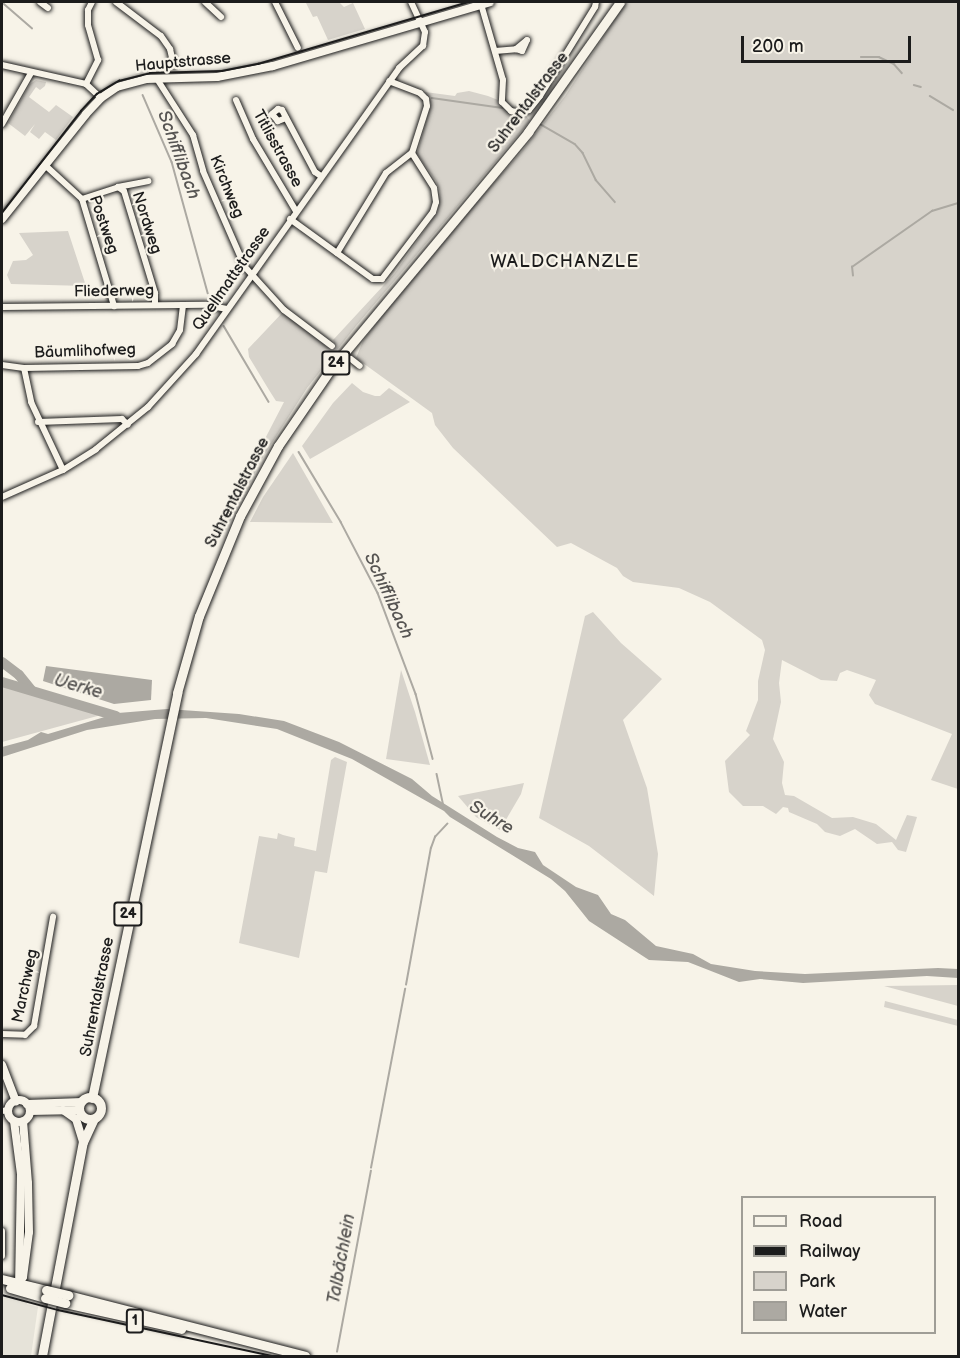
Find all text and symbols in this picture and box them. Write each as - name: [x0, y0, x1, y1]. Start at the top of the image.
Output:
- scale bar: [744, 24, 914, 62]
- text: 200 m: [752, 36, 804, 57]
- street label: Hauptstrasse: [134, 49, 232, 77]
- street label: Suhrentalstrasse: [485, 49, 573, 157]
- street label: Titlisstrasse: [248, 107, 306, 191]
- water label: Schifflibach: [152, 108, 204, 202]
- street label: Kirchweg: [205, 153, 247, 221]
- street label: Nordweg: [127, 189, 165, 257]
- street label: Postweg: [84, 193, 122, 257]
- street label: Quellmattstrasse: [189, 223, 275, 335]
- district label: WALDCHANZLE: [490, 251, 640, 273]
- street label: Fliederweg: [74, 282, 154, 302]
- street label: Bäumlihofweg: [34, 341, 136, 363]
- road number: 24: [321, 351, 351, 375]
- street label: Suhrentalstrasse: [202, 435, 274, 551]
- water label: Schifflibach: [359, 549, 417, 643]
- water label: Uerke: [51, 670, 105, 704]
- water label: Suhre: [465, 796, 517, 840]
- road number: 24: [113, 902, 143, 926]
- street label: Suhrentalstrasse: [77, 936, 119, 1058]
- street label: Marchweg: [9, 947, 43, 1025]
- legend: [741, 1196, 936, 1334]
- text: Road: [799, 1211, 843, 1232]
- water label: Talbächlein: [323, 1212, 361, 1306]
- text: Railway: [799, 1241, 861, 1262]
- text: Park: [799, 1271, 835, 1292]
- text: Water: [799, 1301, 847, 1322]
- road number: 1: [124, 1309, 146, 1333]

